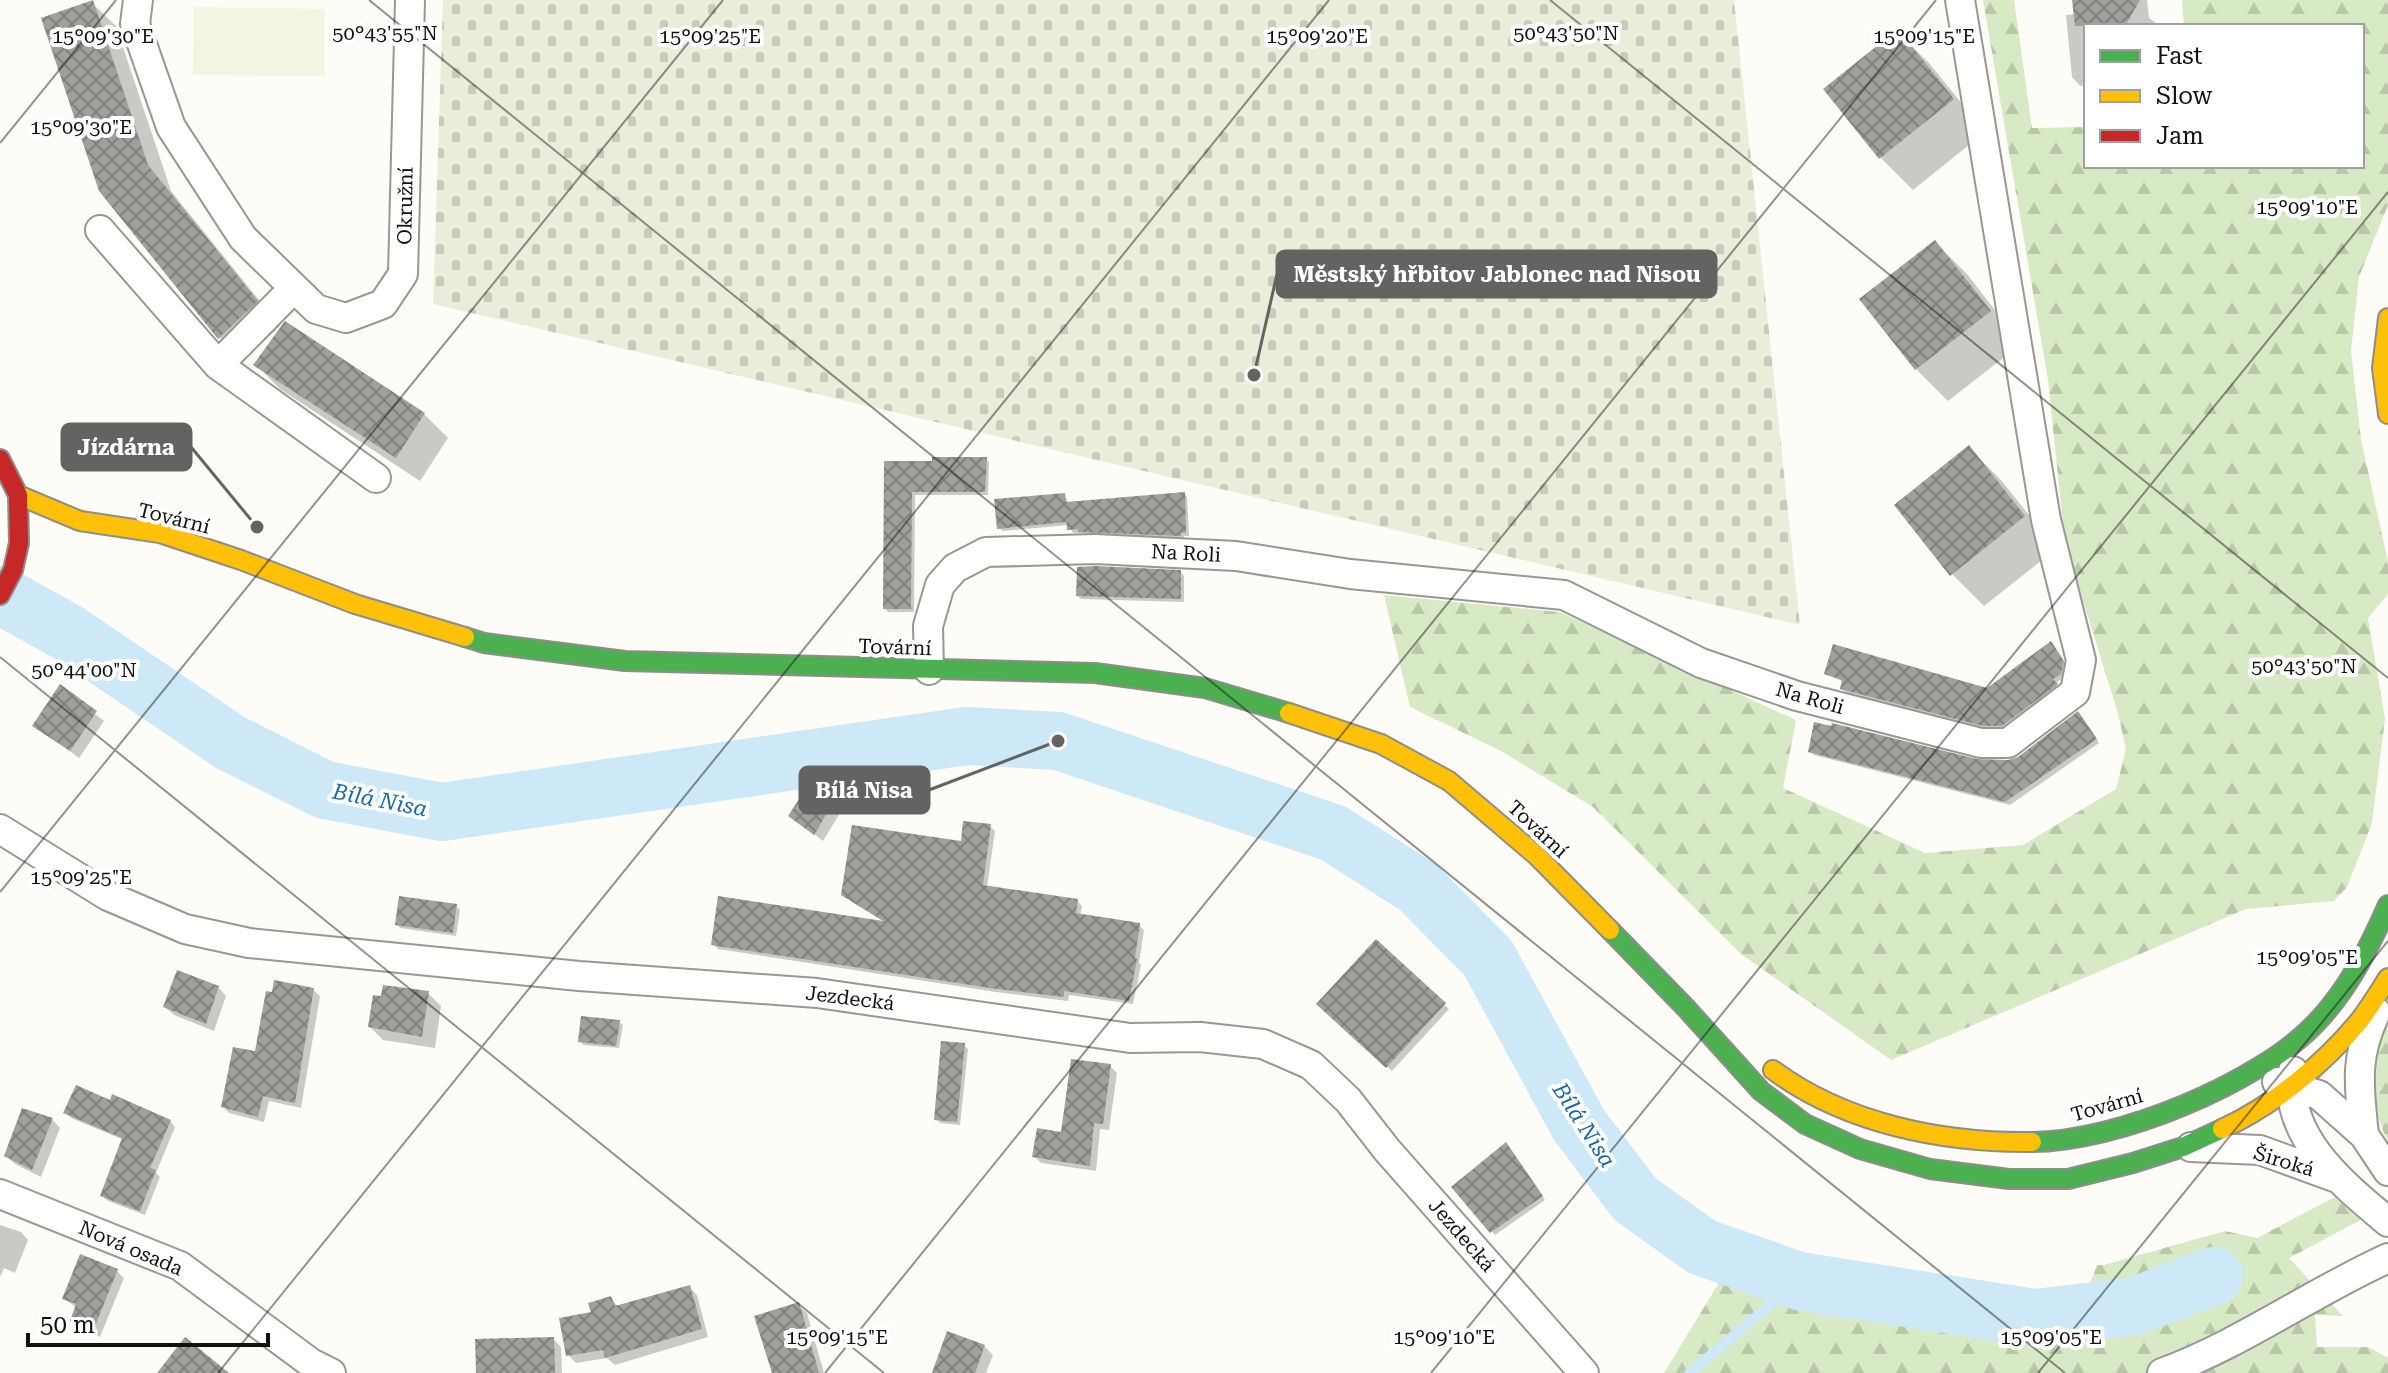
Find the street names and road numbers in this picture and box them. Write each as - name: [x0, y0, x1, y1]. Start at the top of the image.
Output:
- street label: Okružní: [392, 167, 418, 245]
- street label: Tovární: [135, 497, 213, 539]
- street label: Na Roli: [1150, 539, 1222, 567]
- street label: Tovární: [858, 634, 932, 660]
- street label: Na Roli: [1773, 677, 1847, 719]
- street label: Tovární: [1503, 795, 1573, 863]
- street label: Jezdecká: [804, 981, 896, 1015]
- street label: Tovární: [2068, 1083, 2146, 1127]
- street label: Široká: [2251, 1140, 2317, 1182]
- street label: Jezdecká: [1424, 1193, 1500, 1277]
- street label: Nová osada: [75, 1215, 187, 1281]

